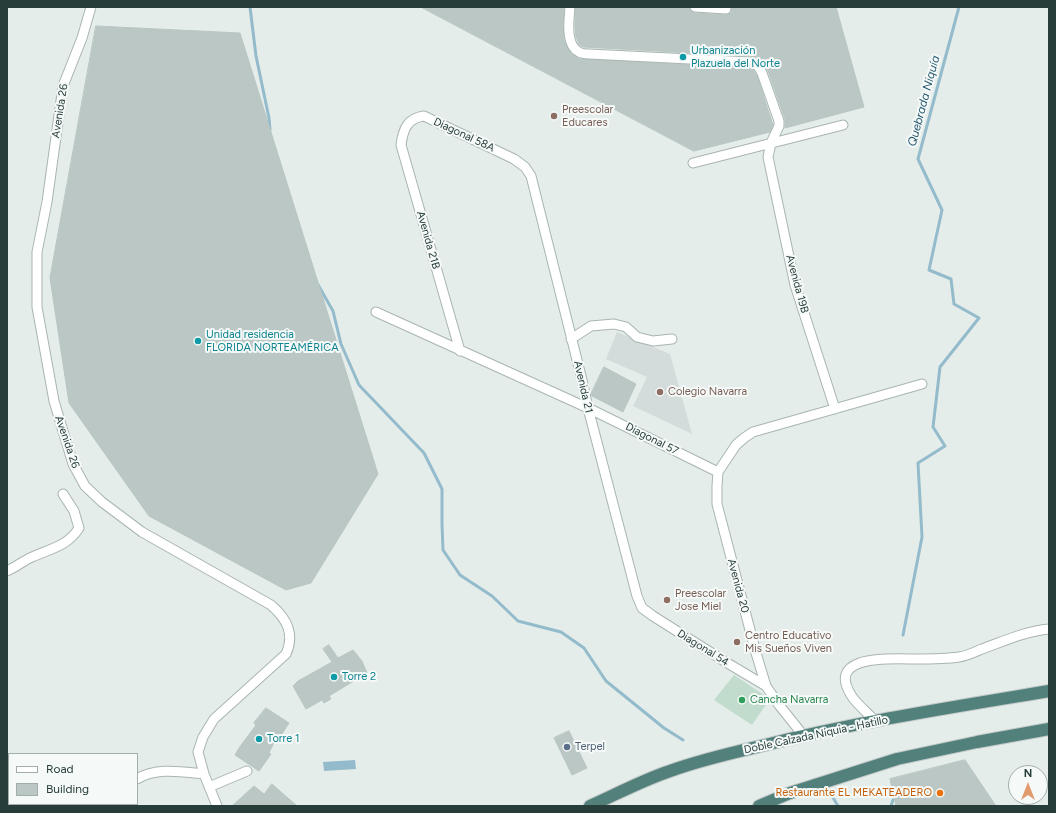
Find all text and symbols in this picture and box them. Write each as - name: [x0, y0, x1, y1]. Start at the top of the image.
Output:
- place label: Urbanización Plazuela del Norte: [691, 44, 780, 70]
- marker: Urbanización Plazuela del Norte: [678, 52, 688, 62]
- water label: Quebrada Niquía: [905, 54, 943, 148]
- street label: Avenida 26: [49, 83, 71, 139]
- place label: Preescolar Educares: [562, 103, 613, 129]
- marker: Preescolar Educares: [549, 111, 559, 121]
- street label: Diagonal 58A: [431, 115, 497, 155]
- street label: Avenida 21B: [413, 209, 443, 271]
- street label: Avenida 19B: [783, 253, 811, 315]
- place label: Unidad residencia FLORIDA NORTEAMÉRICA: [206, 328, 339, 354]
- marker: Unidad residencia FLORIDA NORTEAMÉRICA: [193, 336, 203, 346]
- street label: Avenida 21: [571, 360, 595, 414]
- place label: Colegio Navarra: [668, 385, 747, 399]
- marker: Colegio Navarra: [655, 387, 665, 397]
- street label: Avenida 26: [52, 414, 82, 470]
- street label: Diagonal 57: [623, 420, 681, 458]
- street label: Avenida 20: [724, 557, 752, 615]
- place label: Preescolar Jose Miel: [675, 587, 726, 613]
- marker: Preescolar Jose Miel: [662, 595, 672, 605]
- street label: Diagonal 54: [675, 627, 731, 669]
- place label: Centro Educativo Mis Sueños Viven: [745, 629, 832, 655]
- marker: Centro Educativo Mis Sueños Viven: [732, 637, 742, 647]
- place label: Torre 2: [342, 670, 376, 684]
- marker: Torre 2: [329, 672, 339, 682]
- place label: Cancha Navarra: [750, 693, 828, 707]
- marker: Cancha Navarra: [737, 695, 747, 705]
- street label: Doble Calzada Niquia - Hatillo: [743, 713, 889, 757]
- place label: Torre 1: [267, 732, 299, 746]
- marker: Torre 1: [254, 734, 264, 744]
- place label: Terpel: [575, 740, 605, 754]
- marker: Terpel: [562, 742, 572, 752]
- legend: [8, 753, 138, 805]
- text: Road: [46, 762, 74, 776]
- north arrow: [1008, 765, 1048, 805]
- text: N: [1024, 767, 1032, 780]
- text: Building: [46, 782, 89, 796]
- place label: Restaurante EL MEKATEADERO: [775, 786, 932, 800]
- marker: Restaurante EL MEKATEADERO: [935, 788, 945, 798]

